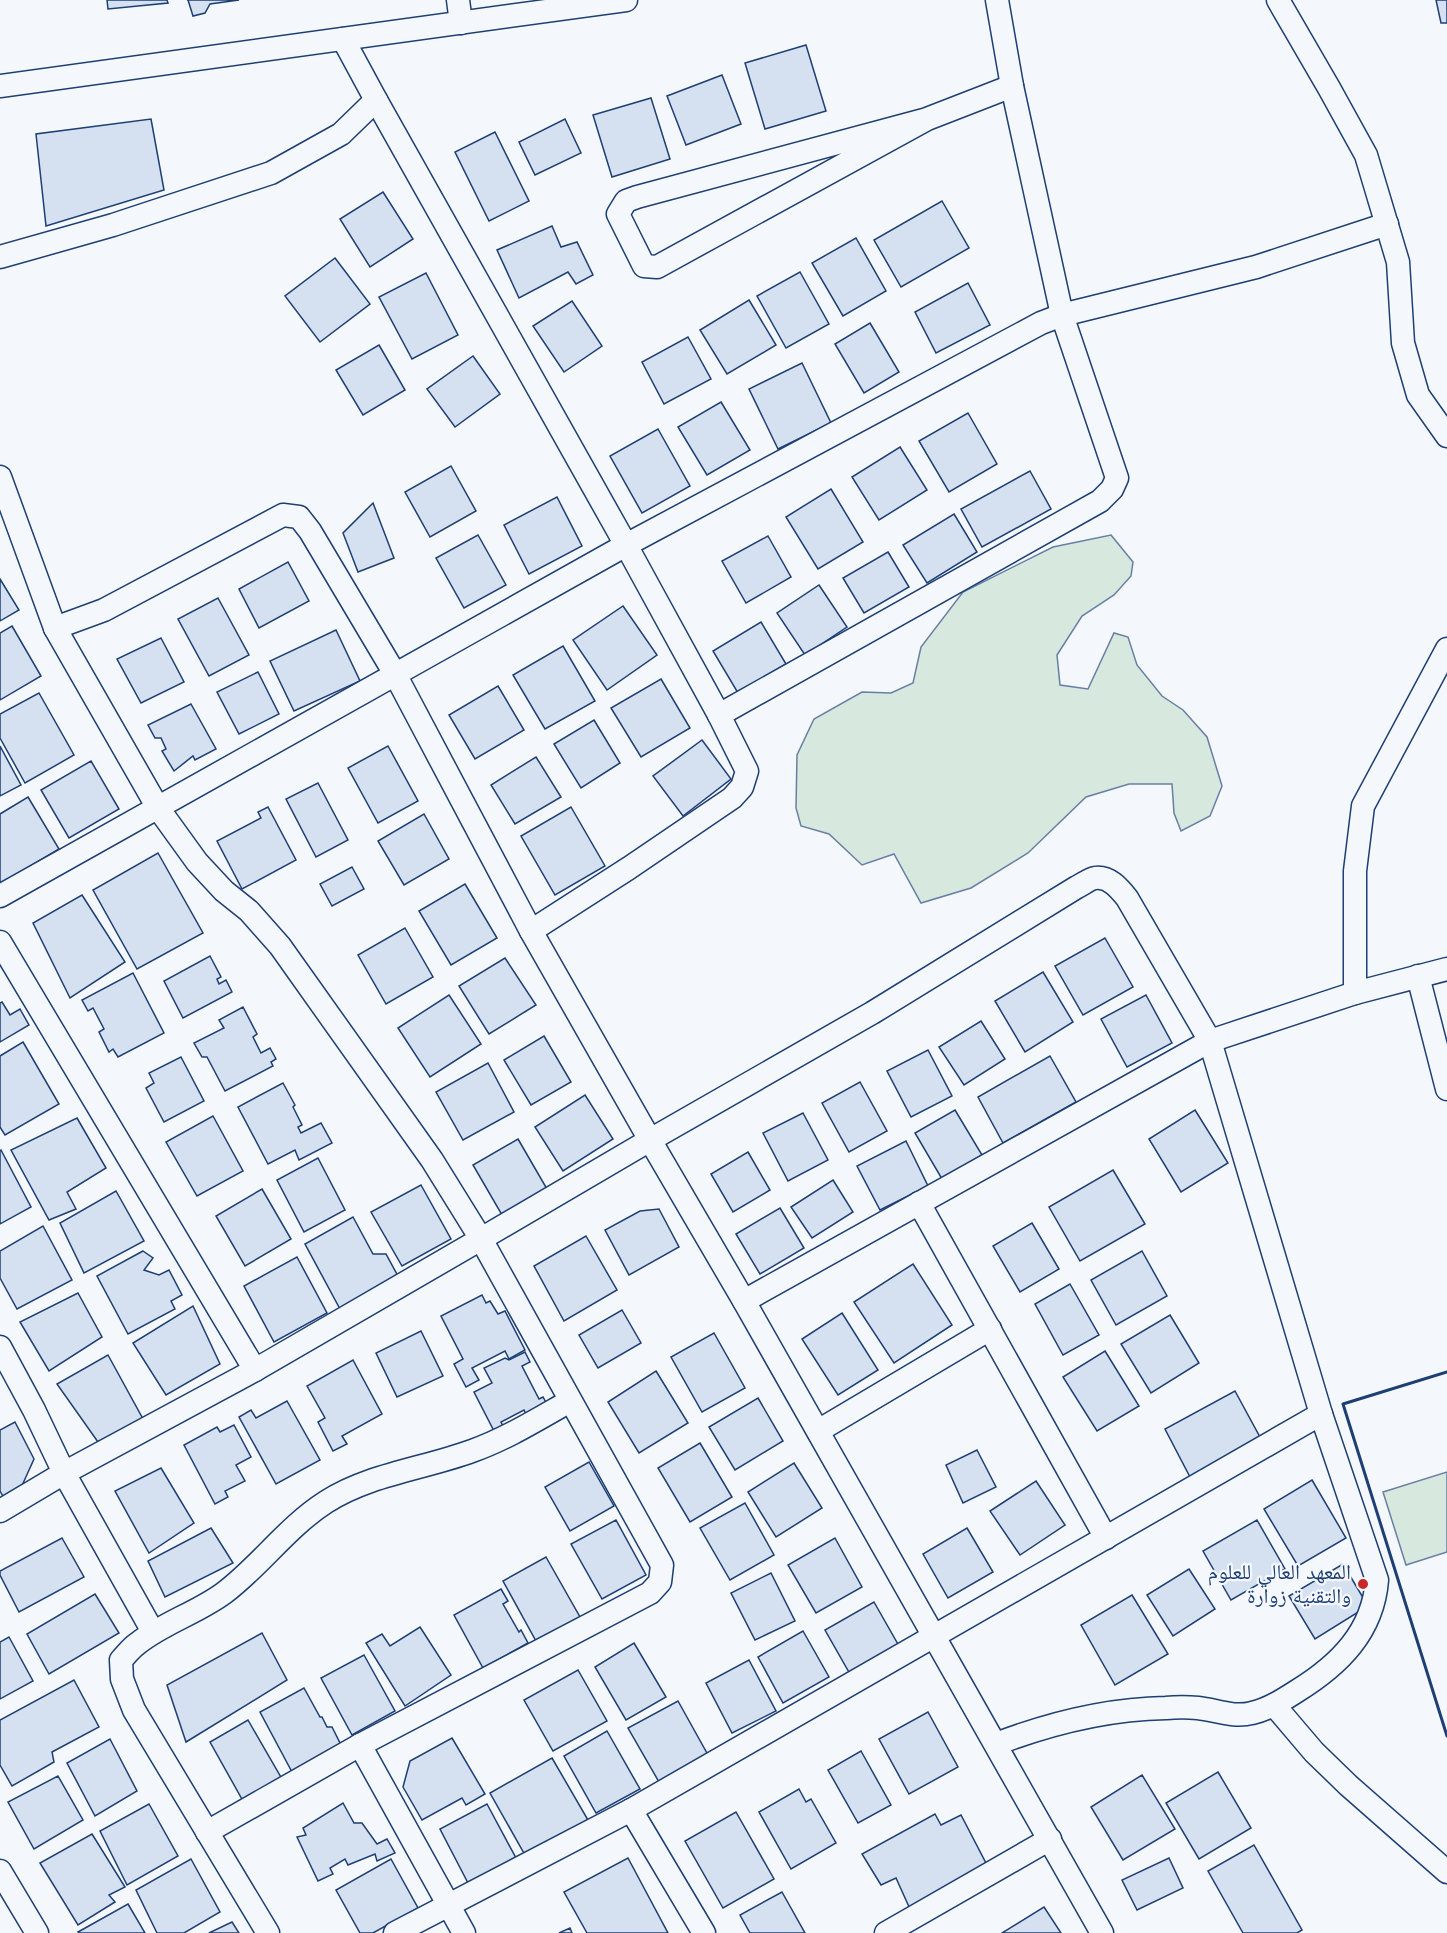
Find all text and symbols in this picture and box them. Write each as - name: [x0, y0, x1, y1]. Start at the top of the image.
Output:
- place label: المعهد العالي للعلوم والتقنية زوارة: [1208, 1557, 1351, 1611]
- marker: المعهد العالي للعلوم والتقنية زوارة: [1356, 1577, 1370, 1591]

